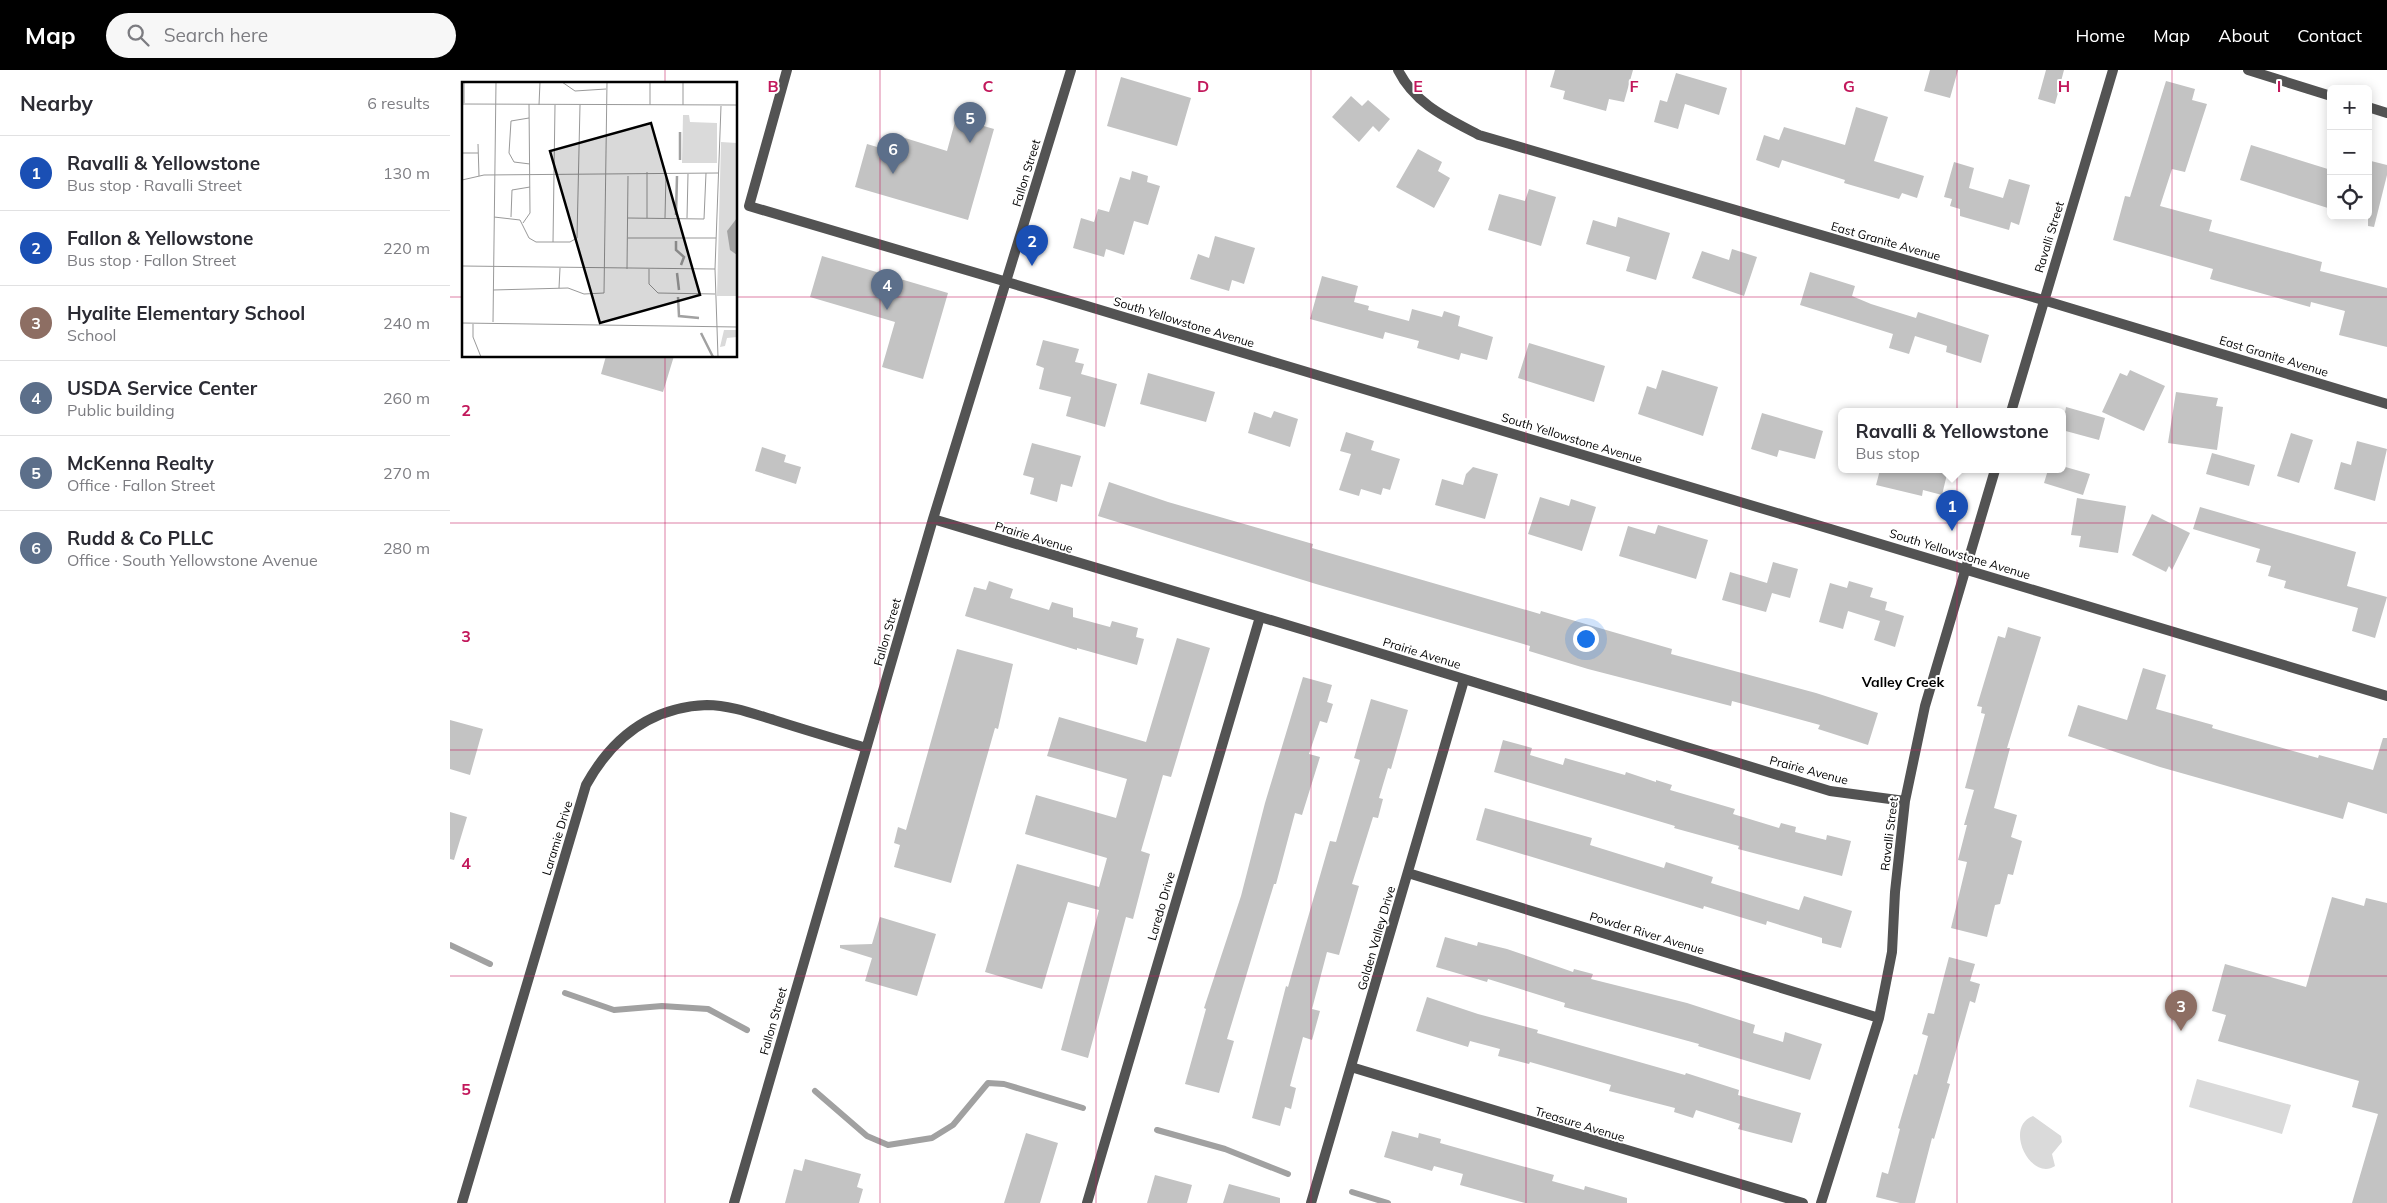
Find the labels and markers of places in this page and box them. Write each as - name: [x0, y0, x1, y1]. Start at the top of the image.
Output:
- pin: 5: [954, 102, 986, 143]
- pin: 6: [877, 133, 909, 174]
- pin: 2: [1016, 225, 1048, 266]
- pin: 4: [871, 269, 903, 310]
- pin: 1: [1936, 490, 1968, 531]
- pin: 3: [2165, 990, 2197, 1031]

